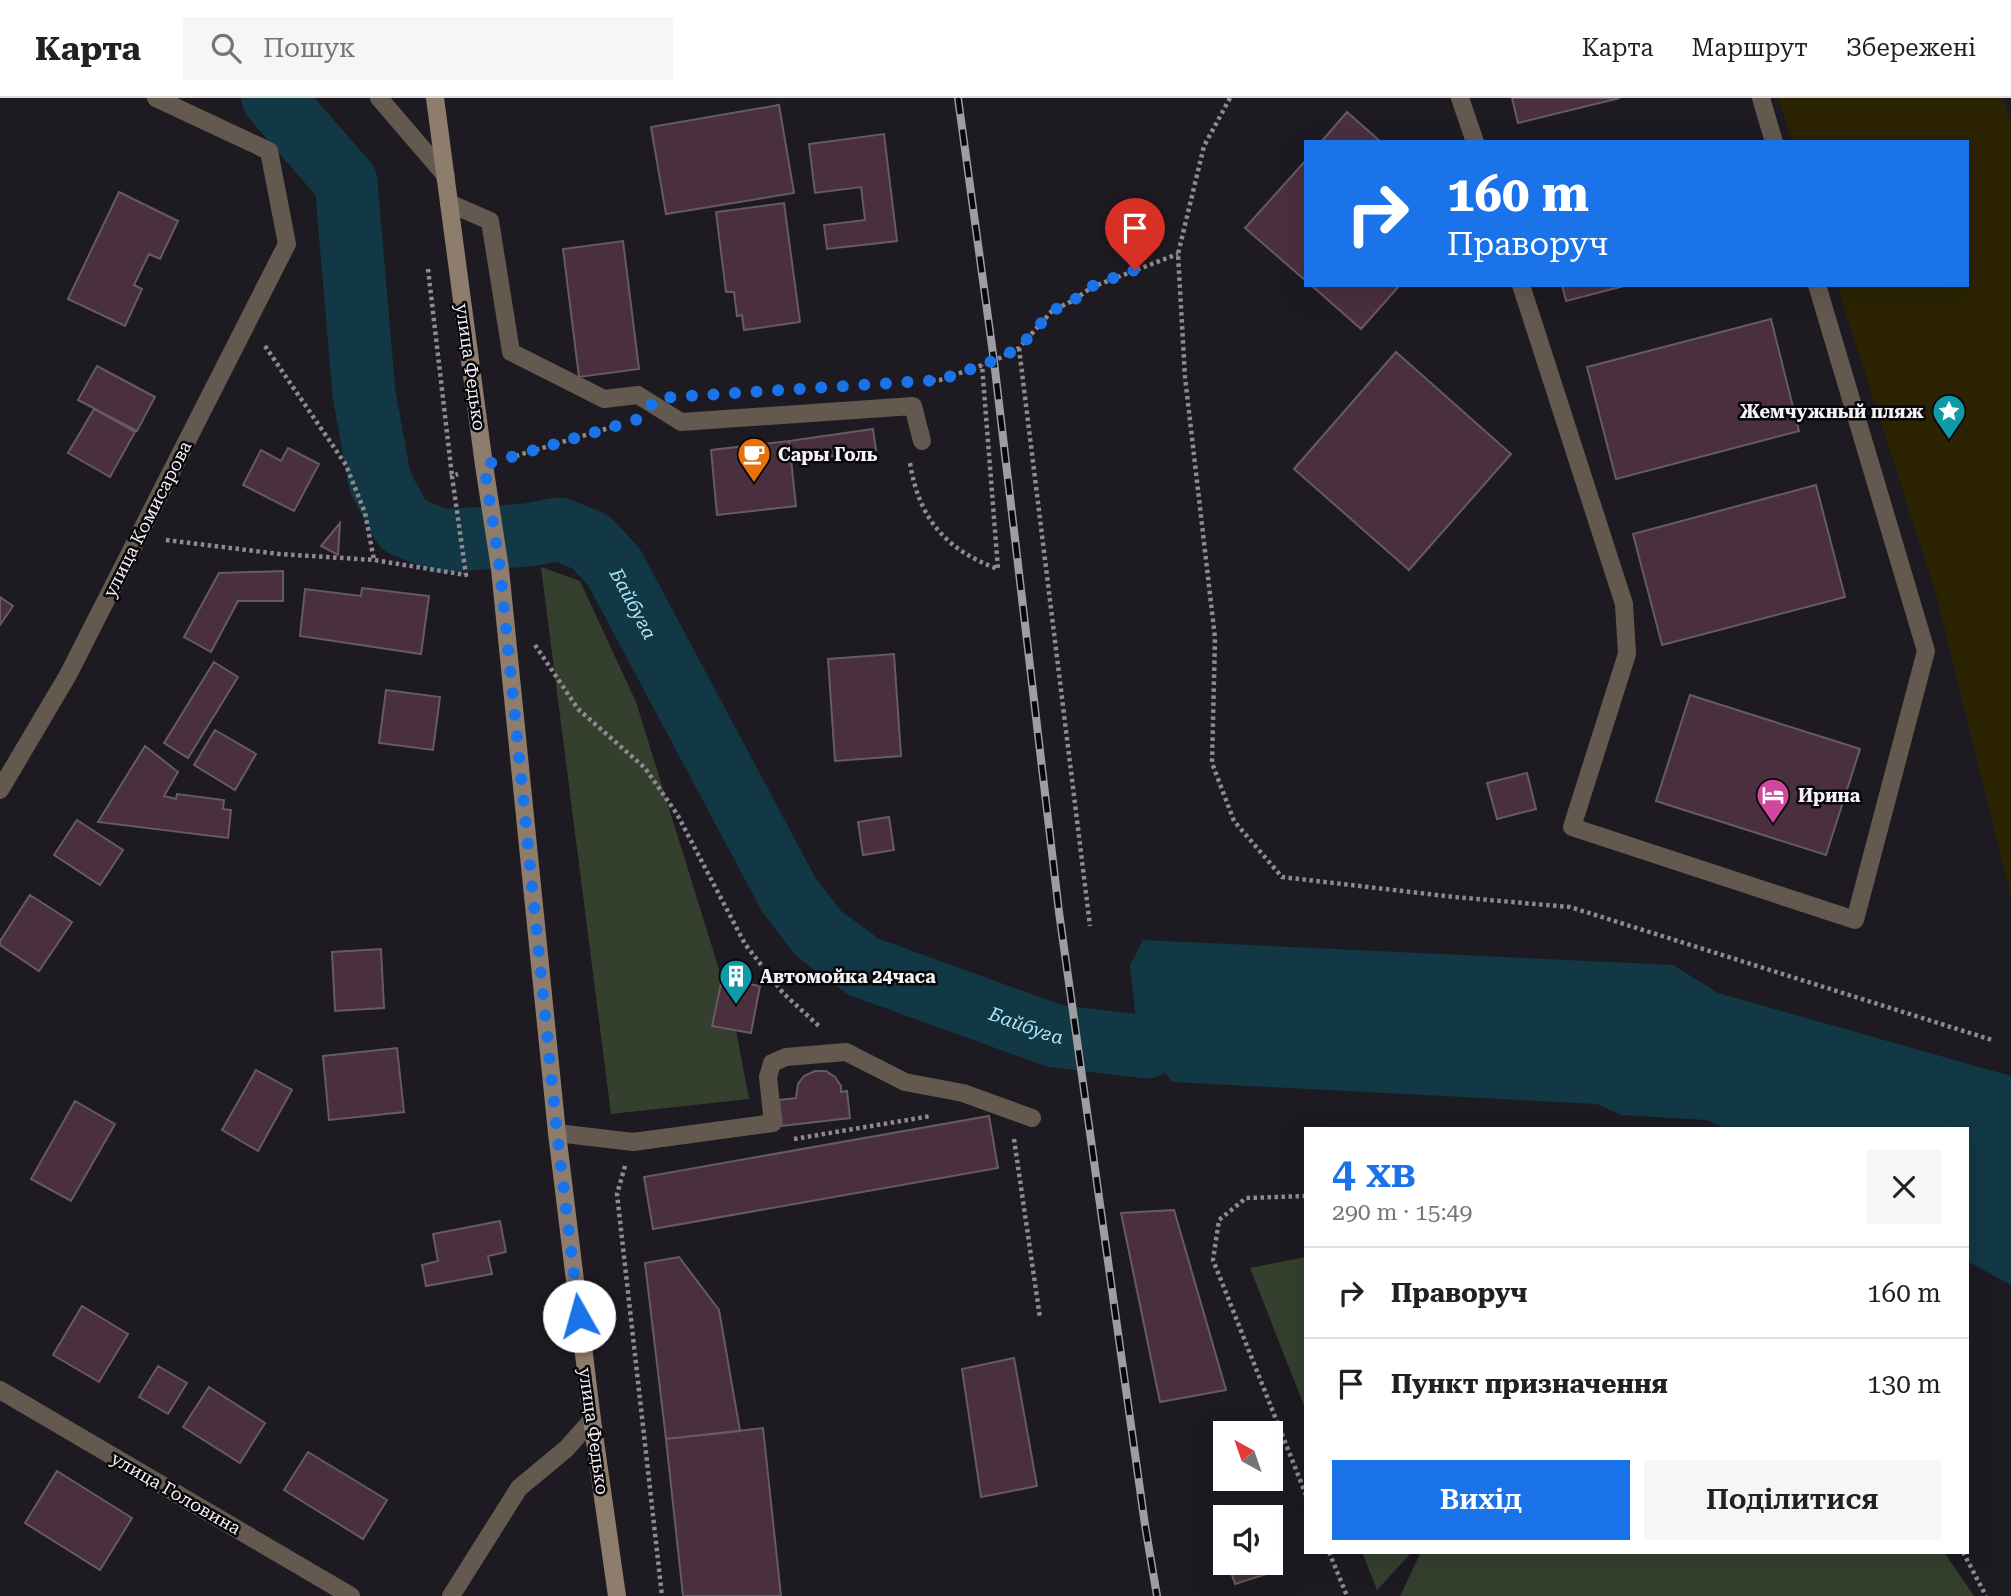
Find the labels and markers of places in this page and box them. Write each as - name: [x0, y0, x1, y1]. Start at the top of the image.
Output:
- pin: [1105, 198, 1165, 270]
- place icon: Жемчужный пляж: [1930, 392, 1968, 441]
- place label: Жемчужный пляж: [1740, 401, 1925, 422]
- cafe icon: Сары Голь: [735, 435, 773, 484]
- place label: Сары Голь: [778, 444, 878, 465]
- hotel icon: Ирина: [1754, 776, 1792, 825]
- place label: Ирина: [1798, 785, 1861, 806]
- building icon: Автомойка 24часа: [717, 957, 755, 1006]
- place label: Автомойка 24часа: [760, 966, 936, 987]

